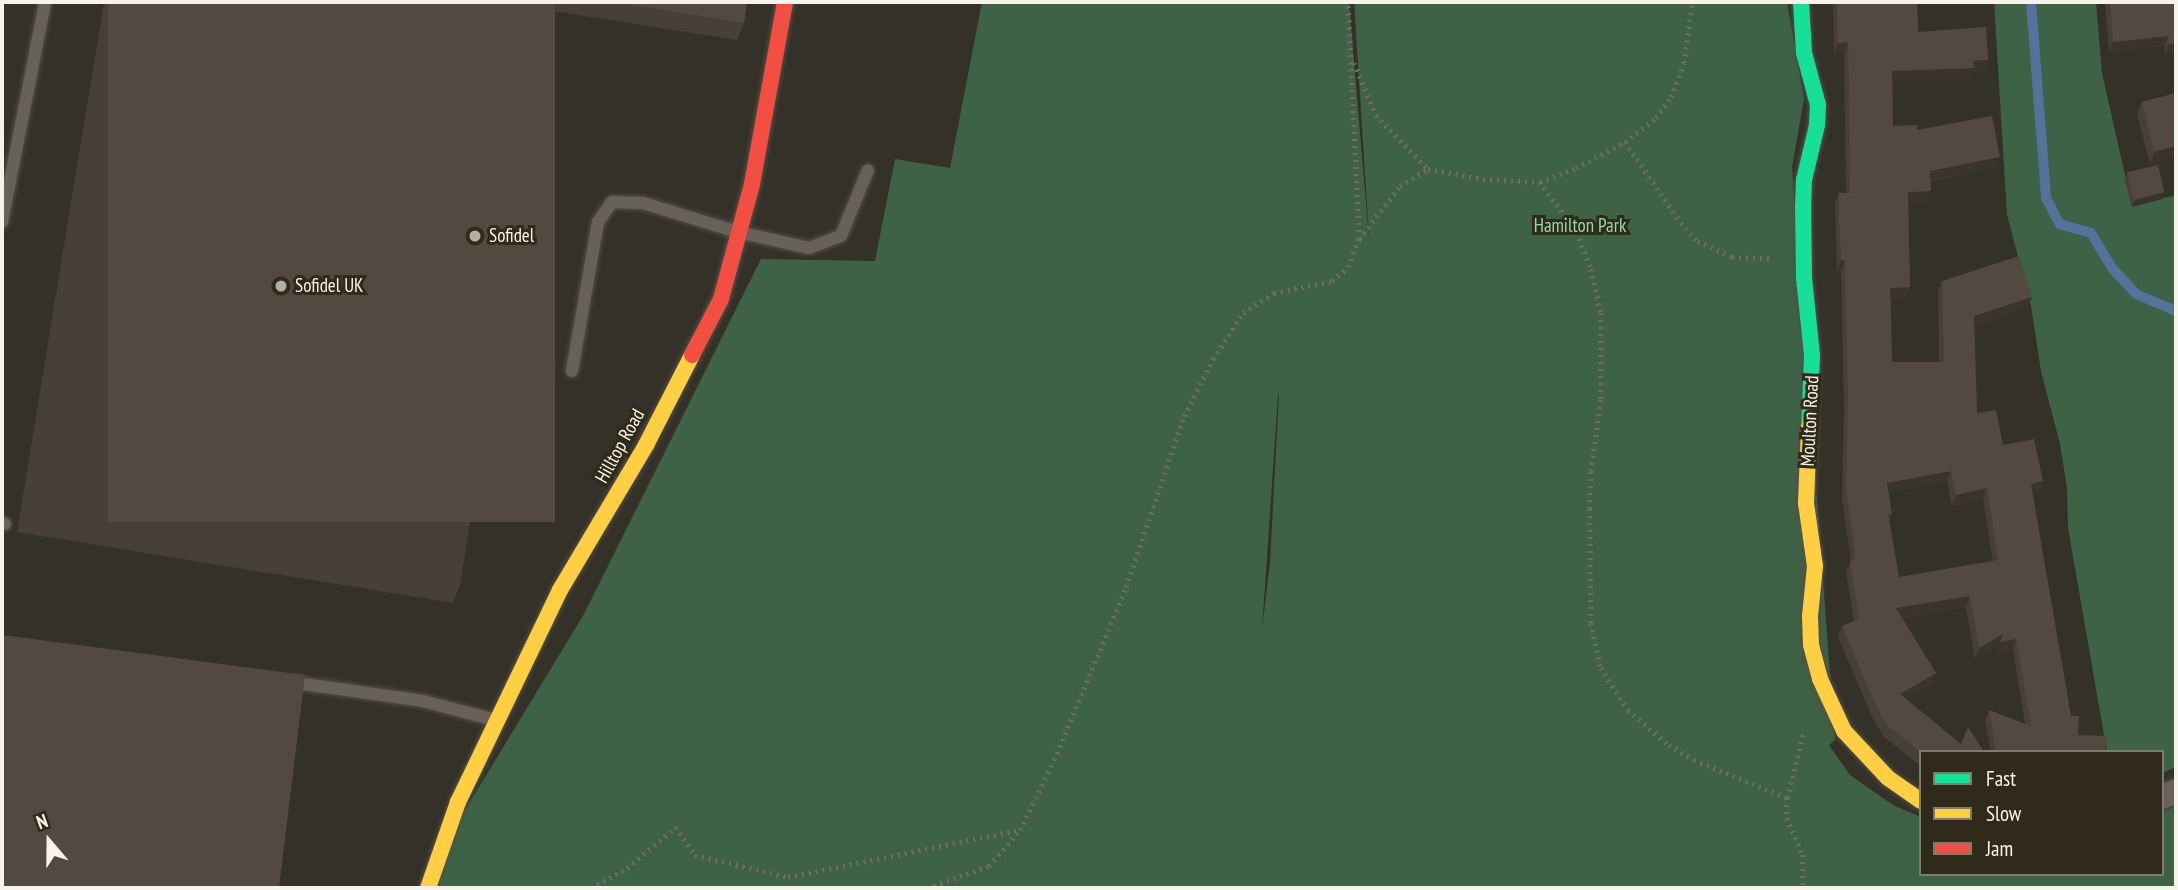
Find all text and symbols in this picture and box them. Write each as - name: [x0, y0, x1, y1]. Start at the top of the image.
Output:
- park label: Hamilton Park: [1534, 215, 1626, 237]
- place label: Sofidel: [489, 225, 534, 247]
- marker: Sofidel: [467, 228, 483, 244]
- place label: Sofidel UK: [295, 275, 363, 297]
- marker: Sofidel UK: [273, 278, 289, 294]
- street label: Moulton Road: [1796, 375, 1824, 467]
- street label: Hilltop Road: [590, 405, 650, 487]
- legend: [1919, 750, 2164, 876]
- text: Fast: [1986, 765, 2016, 792]
- text: Slow: [1986, 800, 2021, 827]
- north arrow: [14, 806, 84, 876]
- text: N: [33, 808, 51, 834]
- text: Jam: [1986, 835, 2013, 862]

